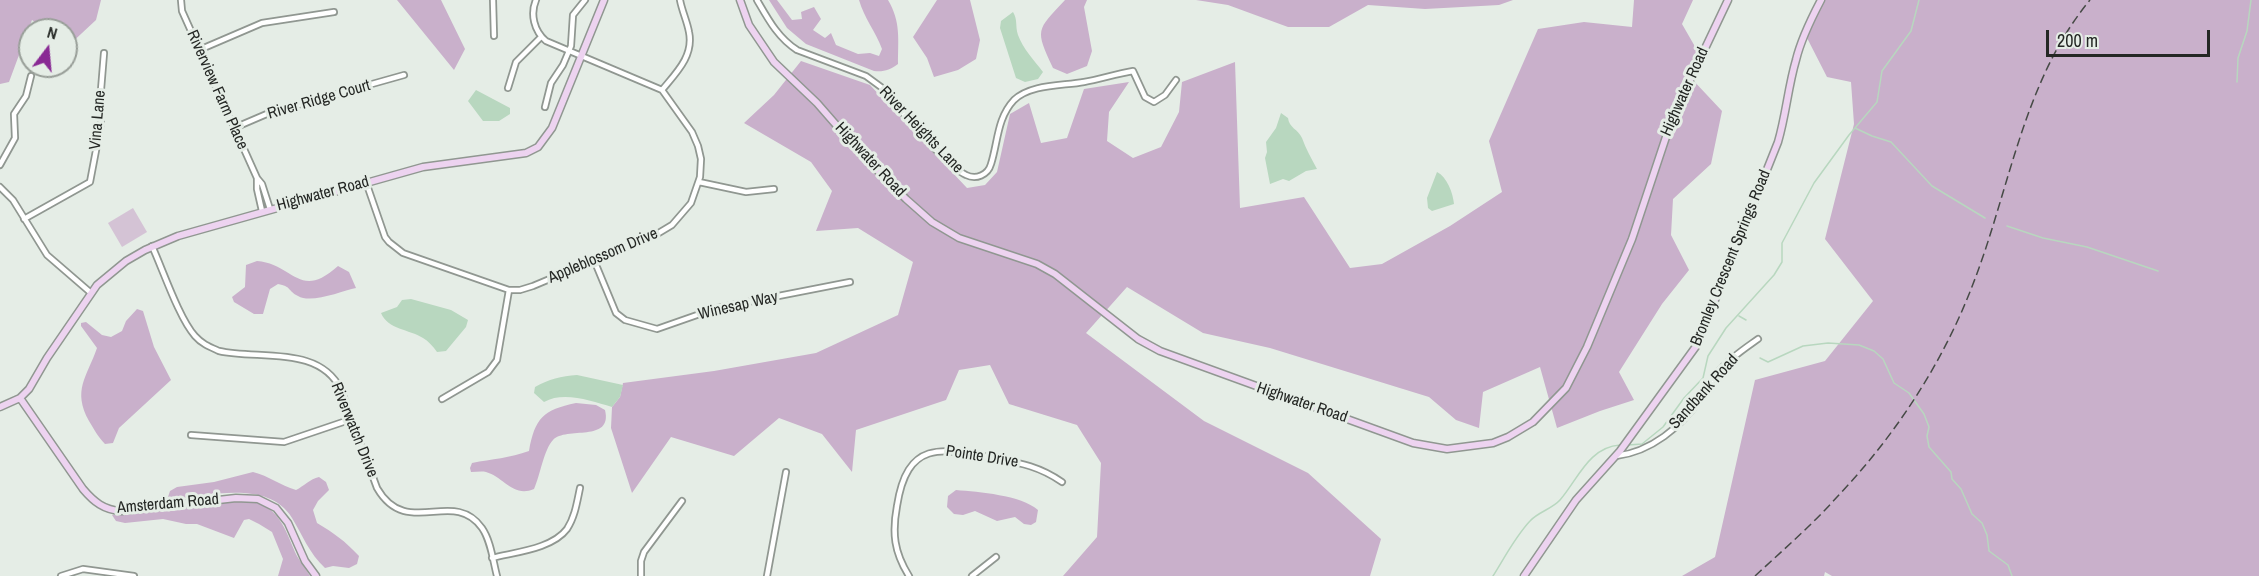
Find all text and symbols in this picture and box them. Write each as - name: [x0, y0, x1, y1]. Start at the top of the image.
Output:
- north arrow: [18, 18, 78, 78]
- scale bar: [2049, 18, 2212, 56]
- text: N: [45, 21, 60, 44]
- street label: Riverview Farm Place: [182, 27, 252, 153]
- text: 200 m: [2057, 28, 2098, 53]
- street label: Highwater Road: [1657, 45, 1713, 139]
- street label: River Ridge Court: [266, 76, 372, 124]
- street label: River Heights Lane: [875, 83, 967, 177]
- street label: Vina Lane: [86, 89, 110, 151]
- street label: Highwater Road: [831, 119, 909, 201]
- street label: Bromley Crescent Springs Road: [1687, 167, 1775, 349]
- street label: Highwater Road: [275, 172, 371, 216]
- street label: Appleblossom Drive: [545, 224, 661, 288]
- street label: Winesap Way: [696, 288, 780, 324]
- street label: Sandbank Road: [1665, 351, 1743, 433]
- street label: Highwater Road: [1254, 378, 1350, 428]
- street label: Riverwatch Drive: [326, 380, 382, 480]
- street label: Pointe Drive: [944, 442, 1020, 472]
- street label: Amsterdam Road: [116, 490, 220, 518]

